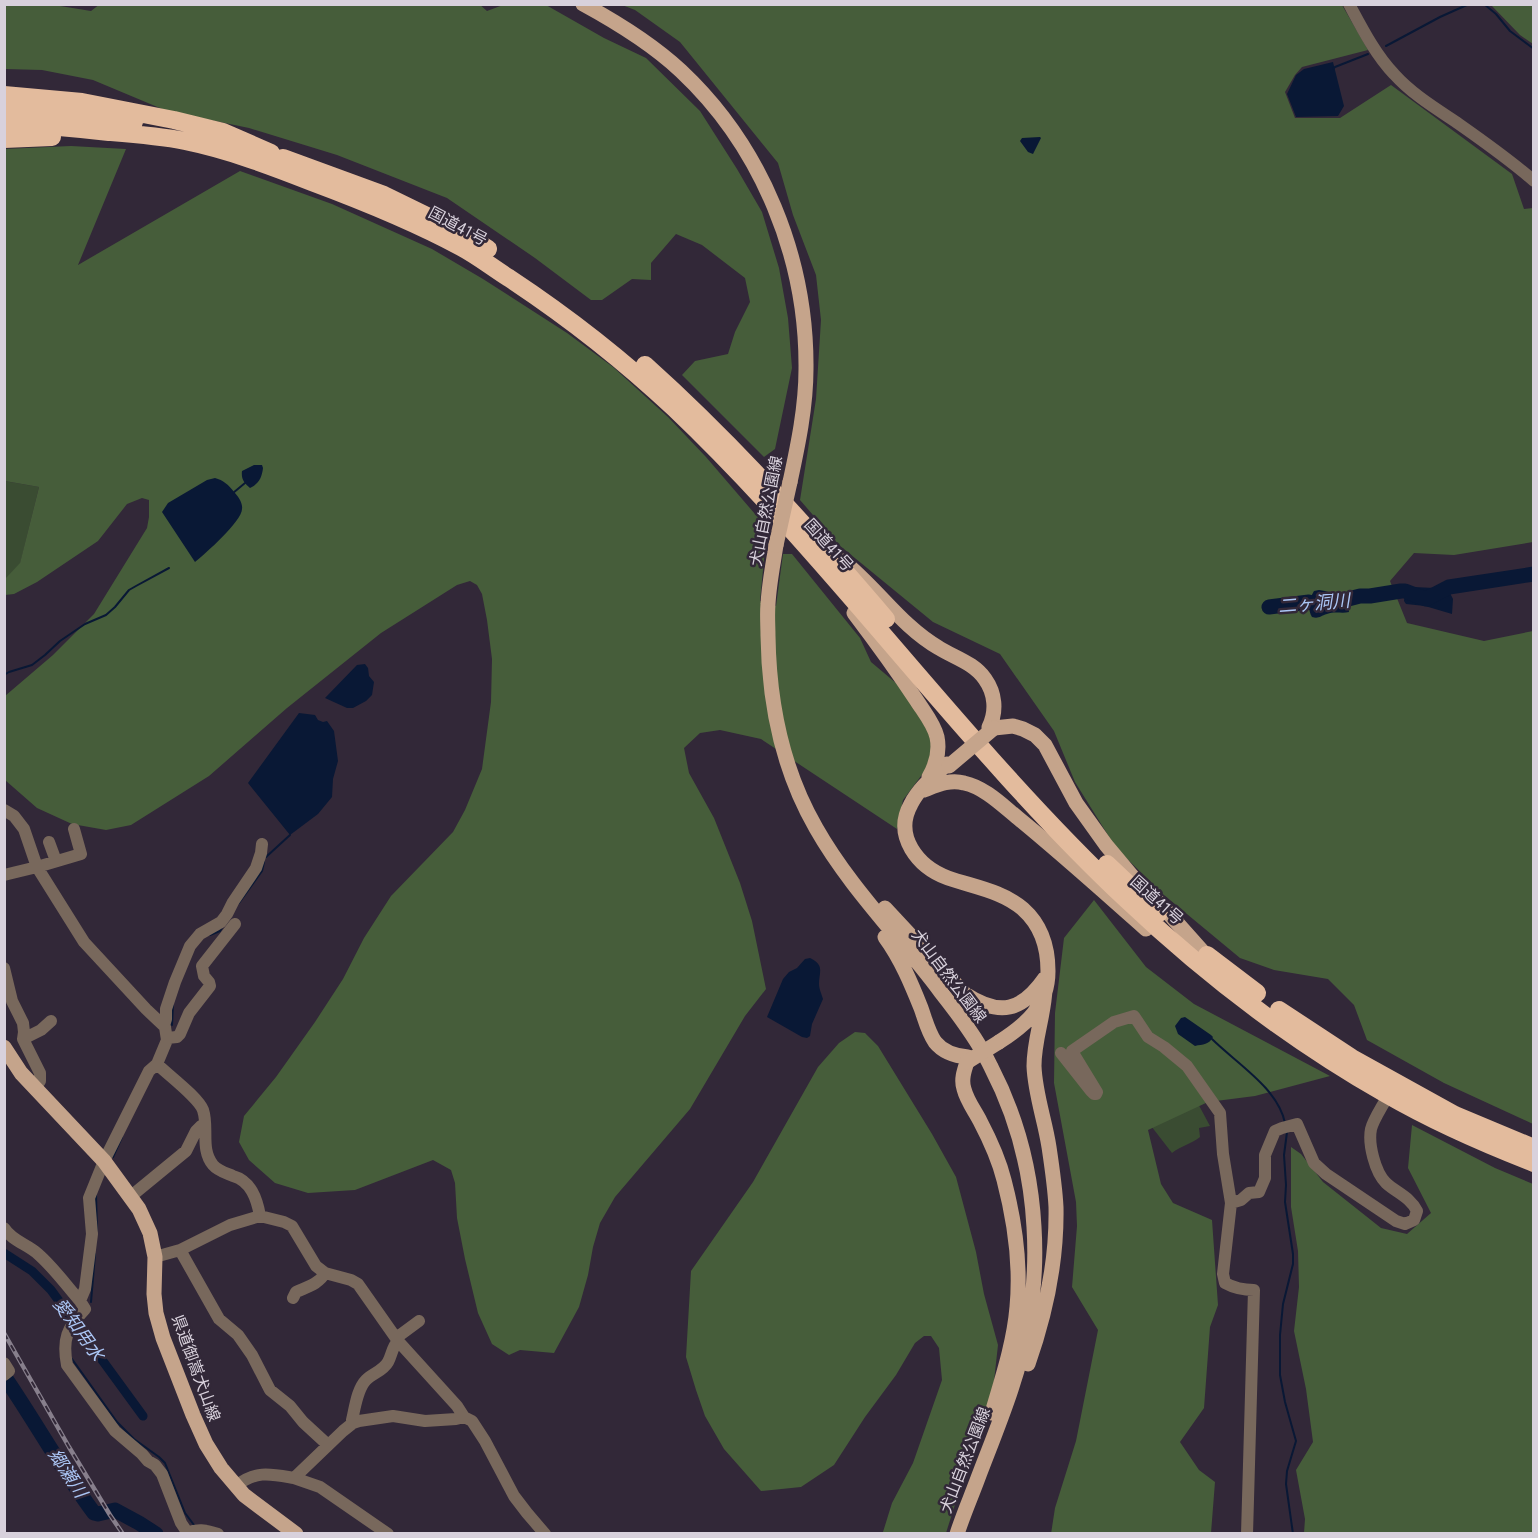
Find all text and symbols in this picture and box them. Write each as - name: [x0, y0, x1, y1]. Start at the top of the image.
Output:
- street label: 国道41号: [425, 203, 491, 249]
- street label: 犬山自然公園線: [746, 454, 786, 568]
- street label: 国道41号: [801, 515, 857, 575]
- water label: 二ヶ洞川: [1277, 589, 1353, 617]
- street label: 国道41号: [1127, 872, 1187, 928]
- street label: 犬山自然公園線: [908, 926, 990, 1026]
- water label: 愛知用水: [49, 1294, 110, 1366]
- street label: 県道御嵩犬山線: [168, 1312, 224, 1424]
- street label: 犬山自然公園線: [936, 1404, 994, 1516]
- water label: 郷瀬川: [44, 1445, 93, 1503]

